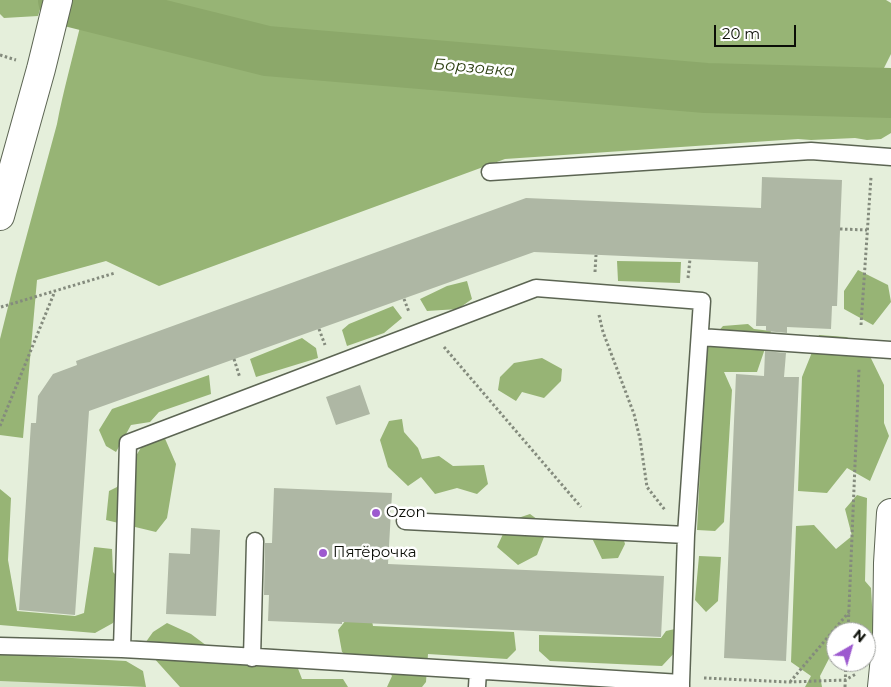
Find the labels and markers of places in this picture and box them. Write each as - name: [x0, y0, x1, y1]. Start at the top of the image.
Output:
- place label: Ozon: [386, 504, 426, 522]
- marker: Ozon: [370, 507, 382, 519]
- place label: Пятёрочка: [333, 544, 417, 562]
- marker: Пятёрочка: [317, 547, 329, 559]

